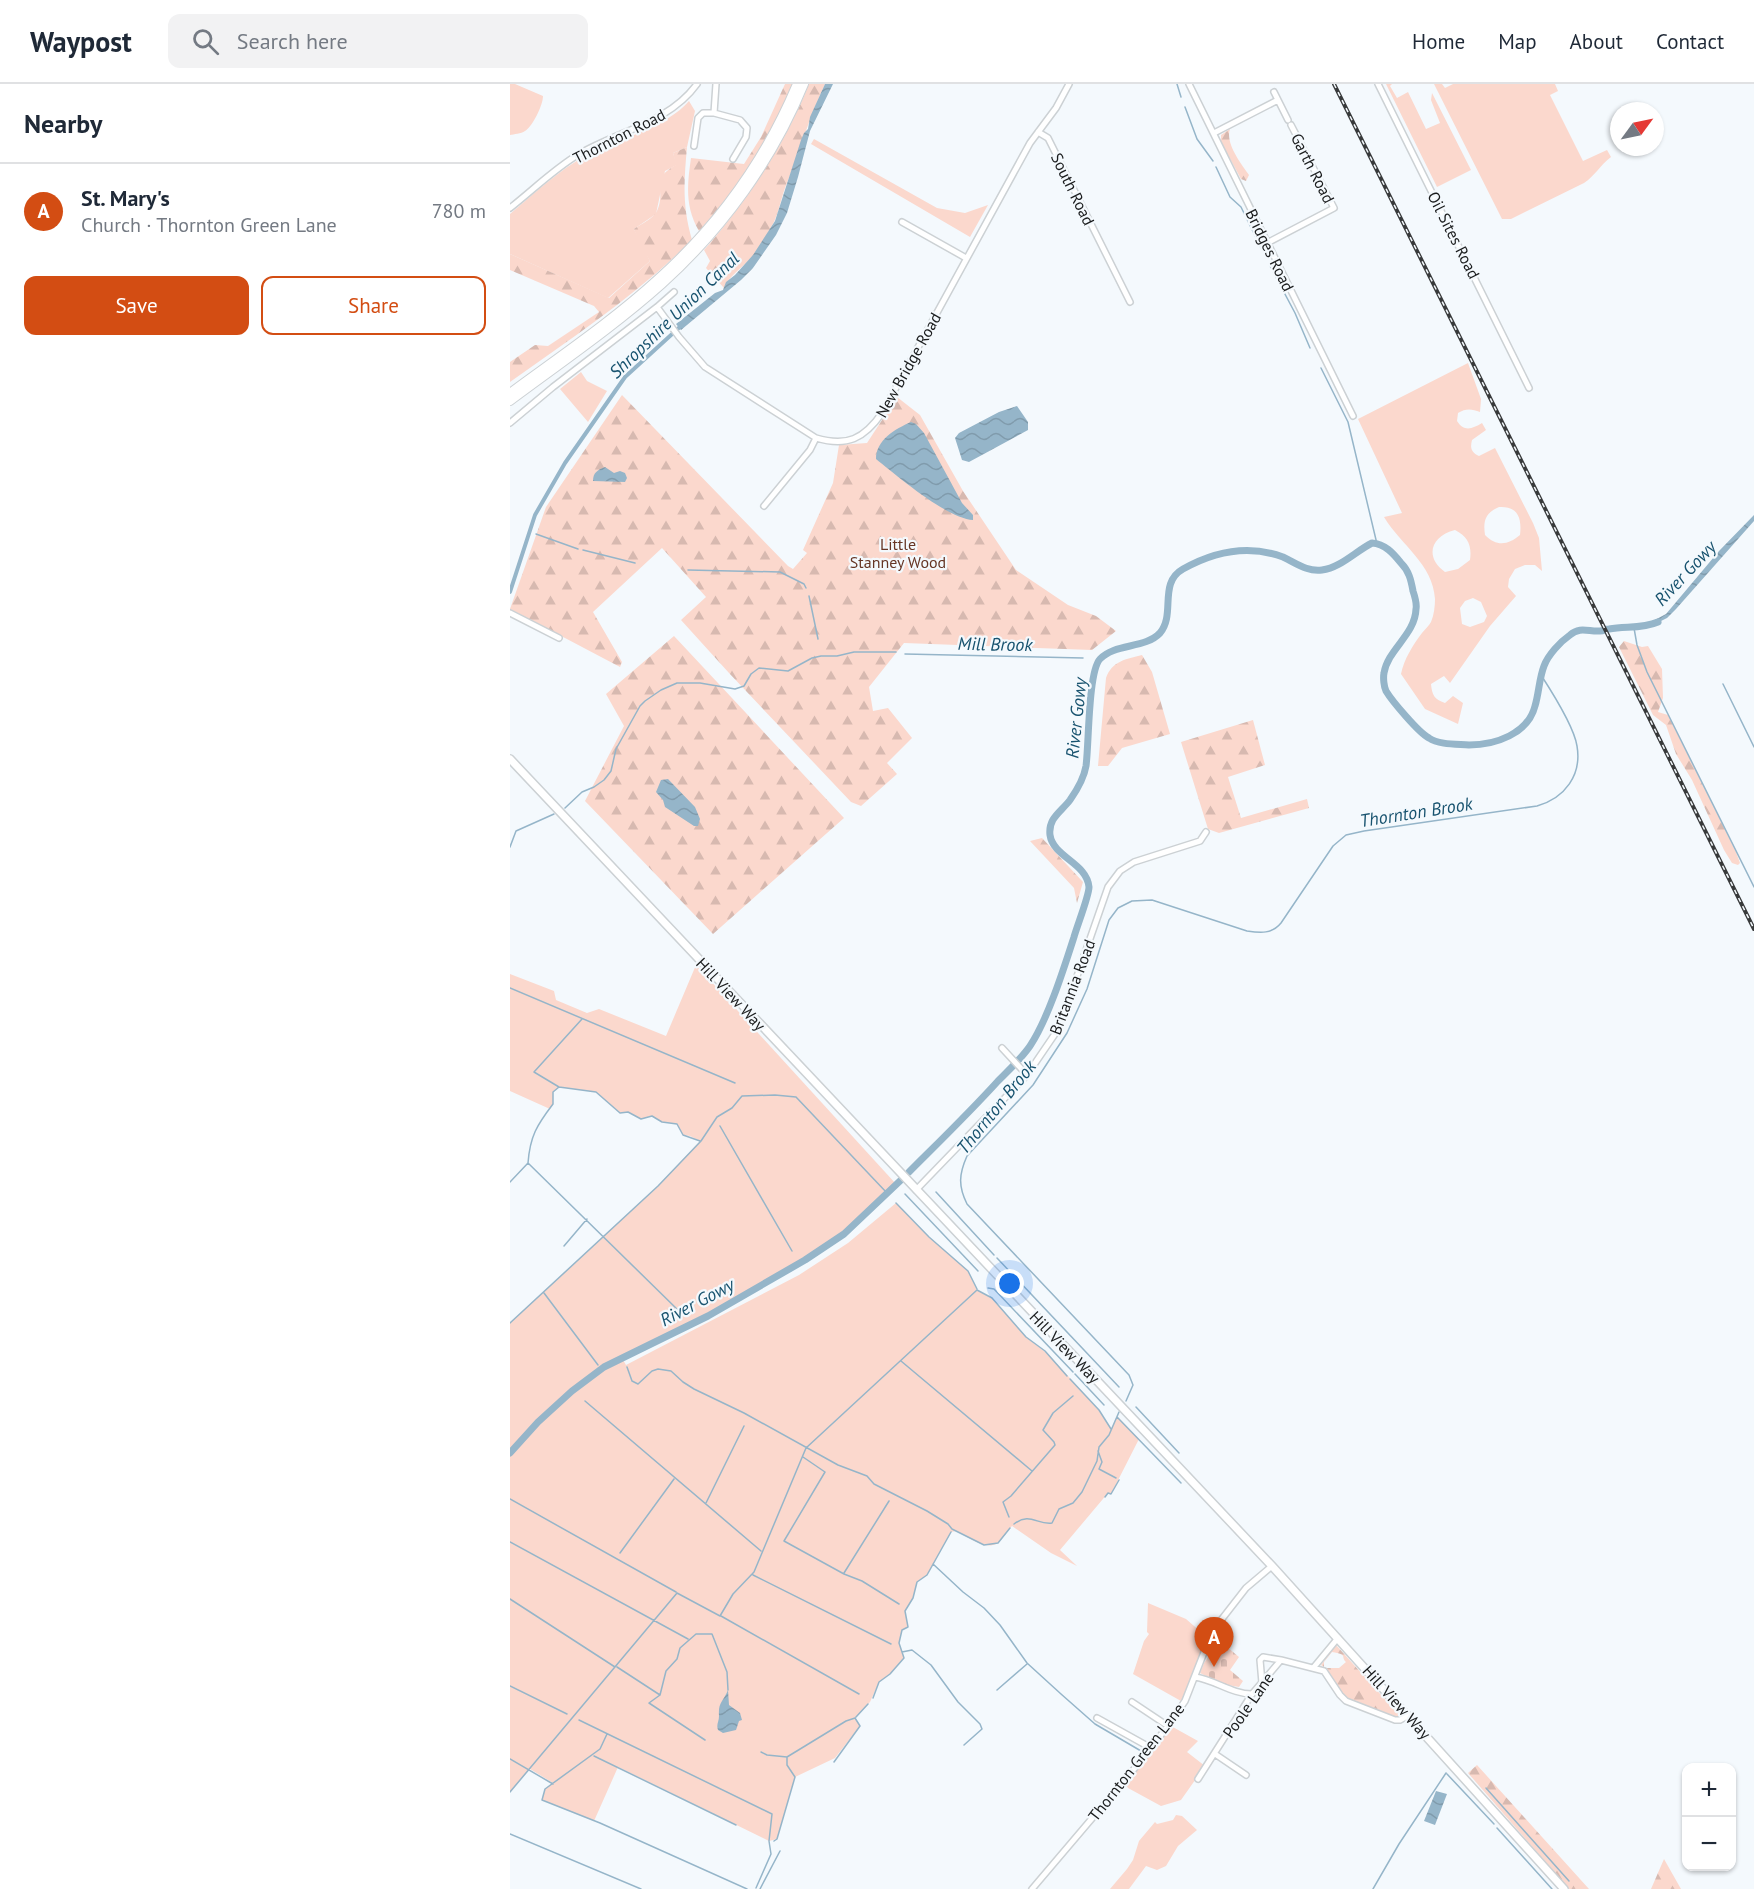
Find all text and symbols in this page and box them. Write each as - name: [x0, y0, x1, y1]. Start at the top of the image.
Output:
- search box: [168, 14, 588, 68]
- text: Waypost: [30, 23, 132, 60]
- icon: search: [189, 25, 222, 58]
- text: Search here: [237, 27, 348, 55]
- text: Home: [1412, 28, 1465, 55]
- text: Map: [1498, 28, 1537, 55]
- text: About: [1570, 28, 1623, 55]
- text: Contact: [1656, 28, 1724, 55]
- north arrow: [1610, 102, 1664, 156]
- street label: Thornton Road: [569, 104, 669, 168]
- text: Nearby: [24, 107, 102, 140]
- street label: Garth Road: [1287, 130, 1339, 206]
- street label: South Road: [1047, 150, 1099, 228]
- text: St. Mary's: [81, 184, 170, 212]
- street label: Oil Sites Road: [1423, 188, 1485, 282]
- text: A: [37, 198, 50, 224]
- text: 780 m: [432, 198, 486, 224]
- street label: Bridges Road: [1241, 205, 1299, 295]
- text: Church · Thornton Green Lane: [81, 212, 337, 238]
- water label: Shropshire Union Canal: [604, 247, 744, 383]
- button: Save: [24, 276, 249, 335]
- button: Share: [261, 276, 486, 335]
- street label: New Bridge Road: [871, 309, 945, 421]
- park label: Little Stanney Wood: [850, 534, 946, 572]
- water label: River Gowy: [1649, 535, 1722, 610]
- water label: Mill Brook: [957, 632, 1033, 656]
- water label: River Gowy: [1060, 675, 1092, 759]
- water label: Thornton Brook: [1358, 792, 1475, 832]
- street label: Britannia Road: [1045, 937, 1099, 1037]
- street label: Hill View Way: [692, 953, 770, 1035]
- water label: Thornton Brook: [951, 1055, 1041, 1159]
- your location: [995, 1269, 1024, 1298]
- water label: River Gowy: [656, 1272, 739, 1331]
- street label: Hill View Way: [1026, 1307, 1105, 1388]
- pin: A: [1194, 1618, 1234, 1667]
- street label: Hill View Way: [1359, 1661, 1436, 1744]
- street label: Poole Lane: [1218, 1668, 1278, 1742]
- street label: Thornton Green Lane: [1084, 1699, 1188, 1825]
- map controls: [1682, 1763, 1736, 1871]
- button: +: [1682, 1763, 1736, 1817]
- button: −: [1682, 1817, 1736, 1871]

